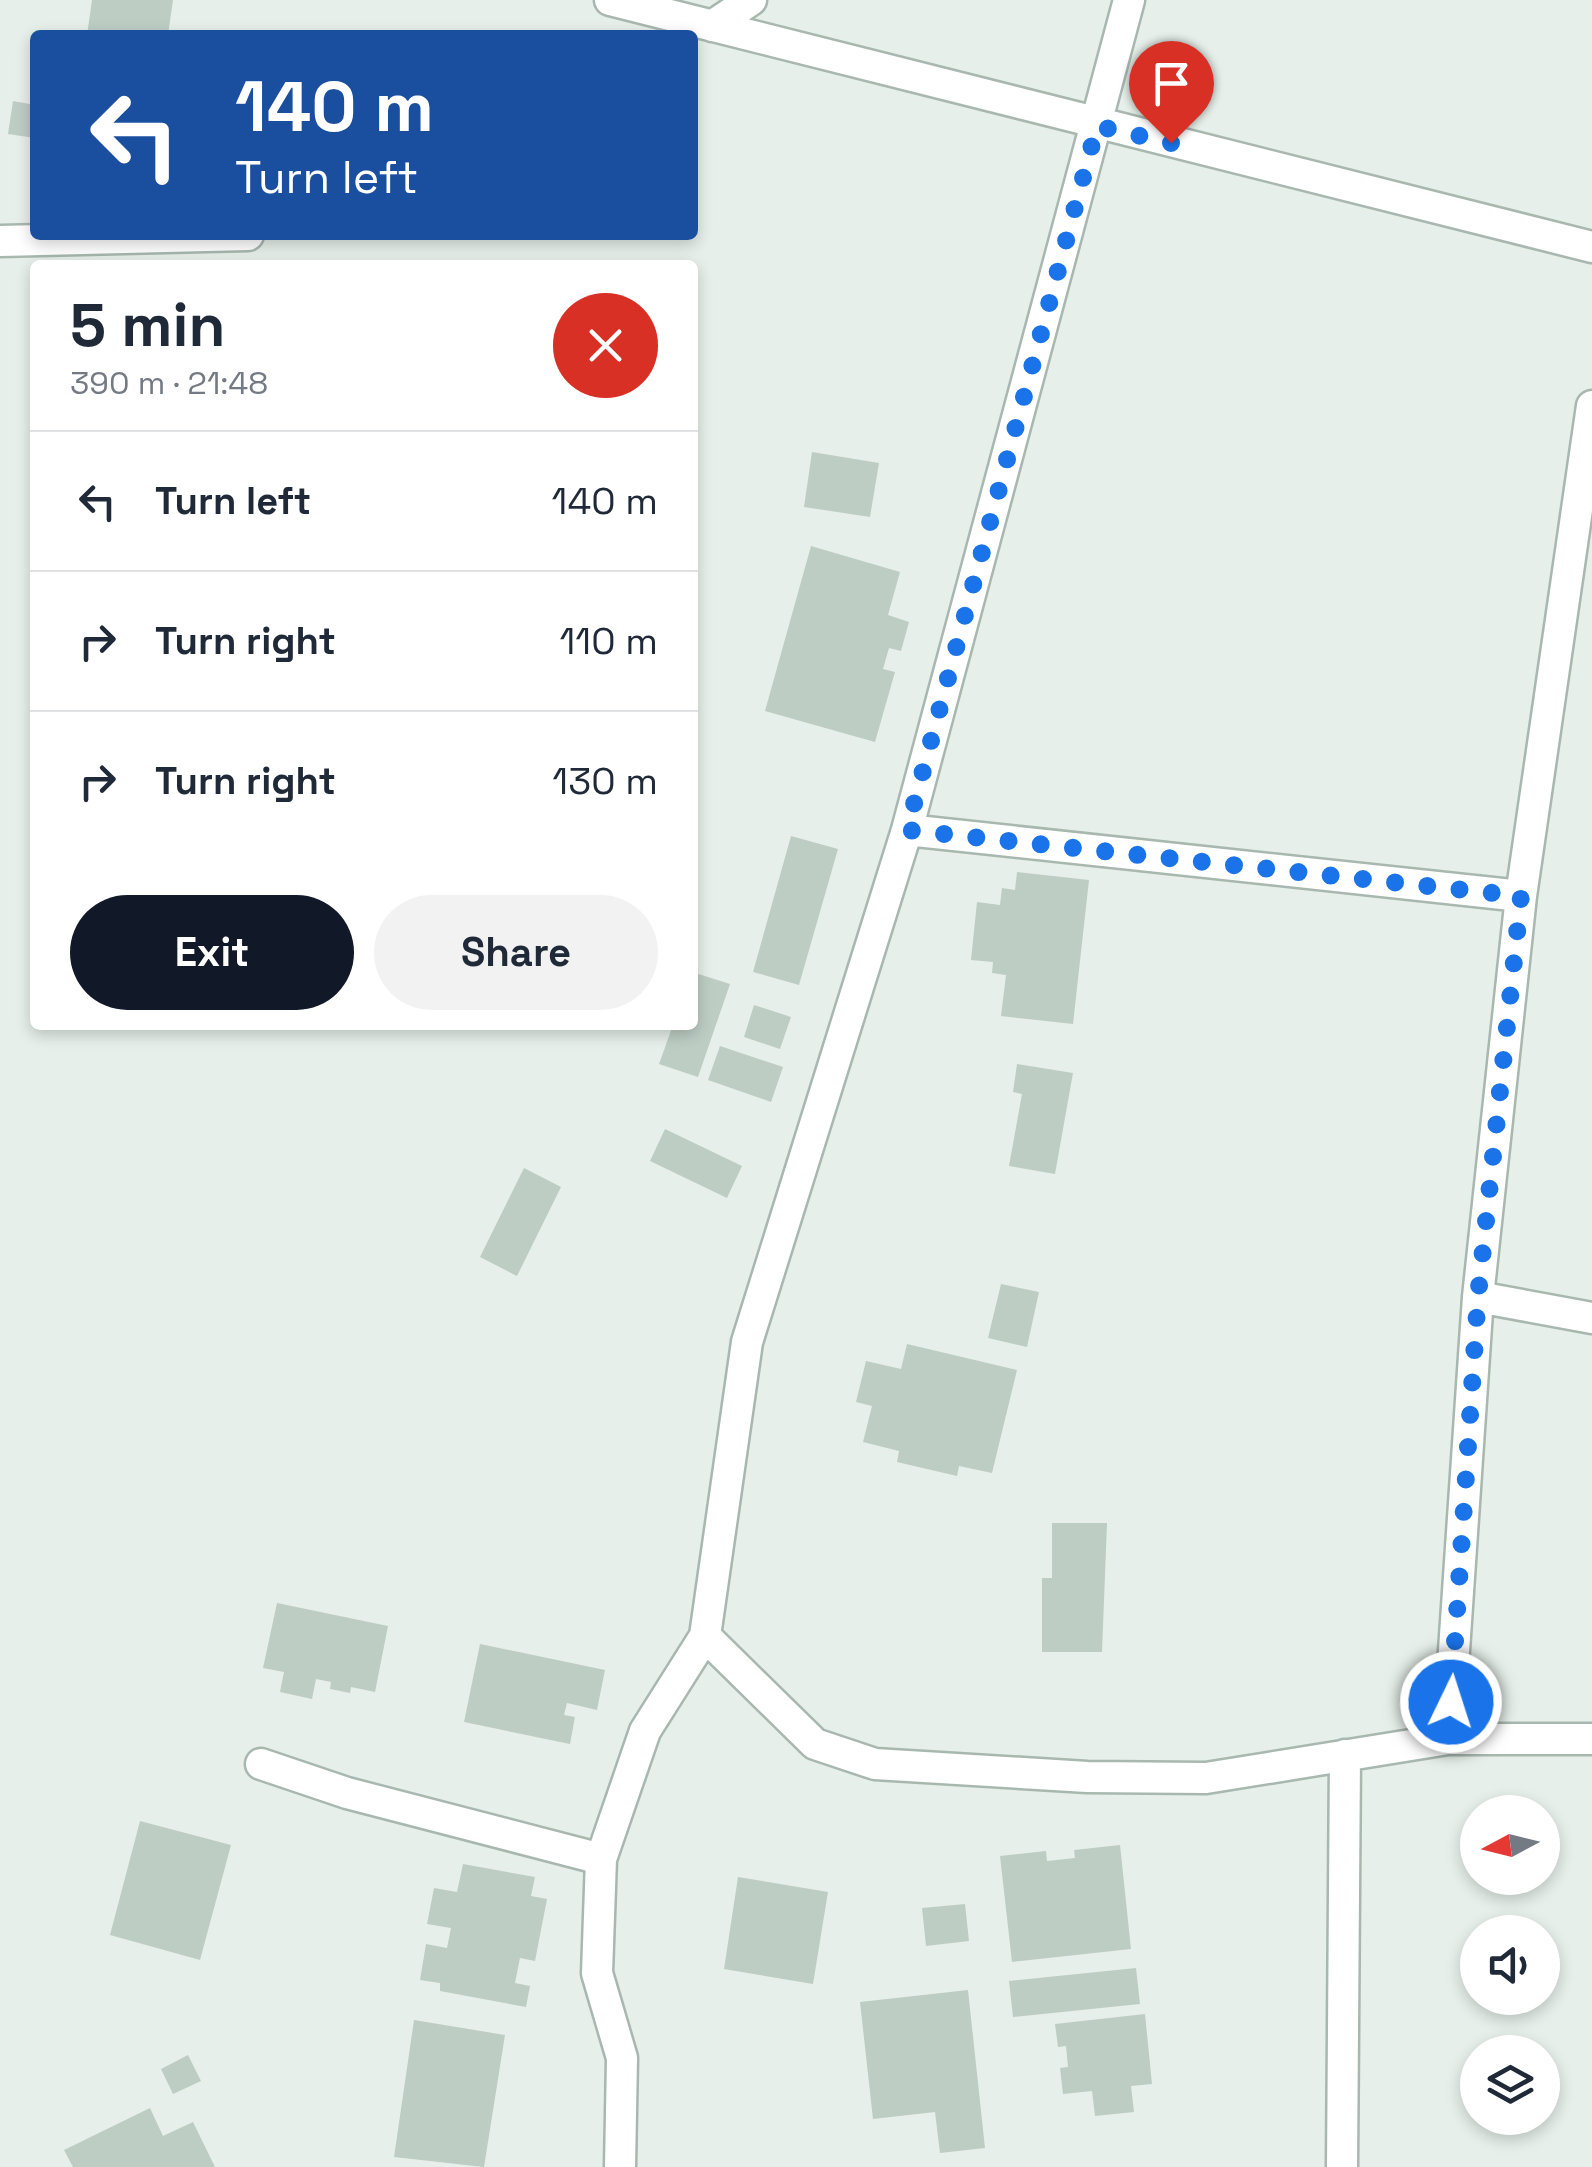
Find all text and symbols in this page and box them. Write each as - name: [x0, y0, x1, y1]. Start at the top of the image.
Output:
- pin: [1129, 41, 1214, 144]
- icon: arrive: [1144, 56, 1199, 111]
- text: 140 m: [235, 62, 434, 151]
- icon: left: [70, 70, 200, 200]
- text: Turn left: [235, 149, 418, 206]
- text: 5 min: [70, 287, 225, 364]
- button: close: [553, 293, 658, 398]
- text: 390 m · 21:48: [70, 363, 268, 403]
- icon: left: [70, 474, 125, 529]
- text: Turn left: [155, 477, 311, 525]
- text: 140 m: [552, 477, 658, 525]
- icon: right: [70, 614, 125, 669]
- text: Turn right: [155, 617, 336, 665]
- text: 110 m: [559, 617, 658, 665]
- icon: right: [70, 754, 125, 809]
- text: Turn right: [155, 757, 336, 805]
- text: 130 m: [552, 757, 658, 805]
- button: Exit: [70, 895, 354, 1010]
- button: Share: [374, 895, 658, 1010]
- position arrow: [1399, 1650, 1503, 1754]
- north arrow: [1460, 1795, 1560, 1895]
- map controls: [1460, 1795, 1560, 2135]
- button: sound: [1460, 1915, 1560, 2015]
- button: layers: [1460, 2035, 1560, 2135]

